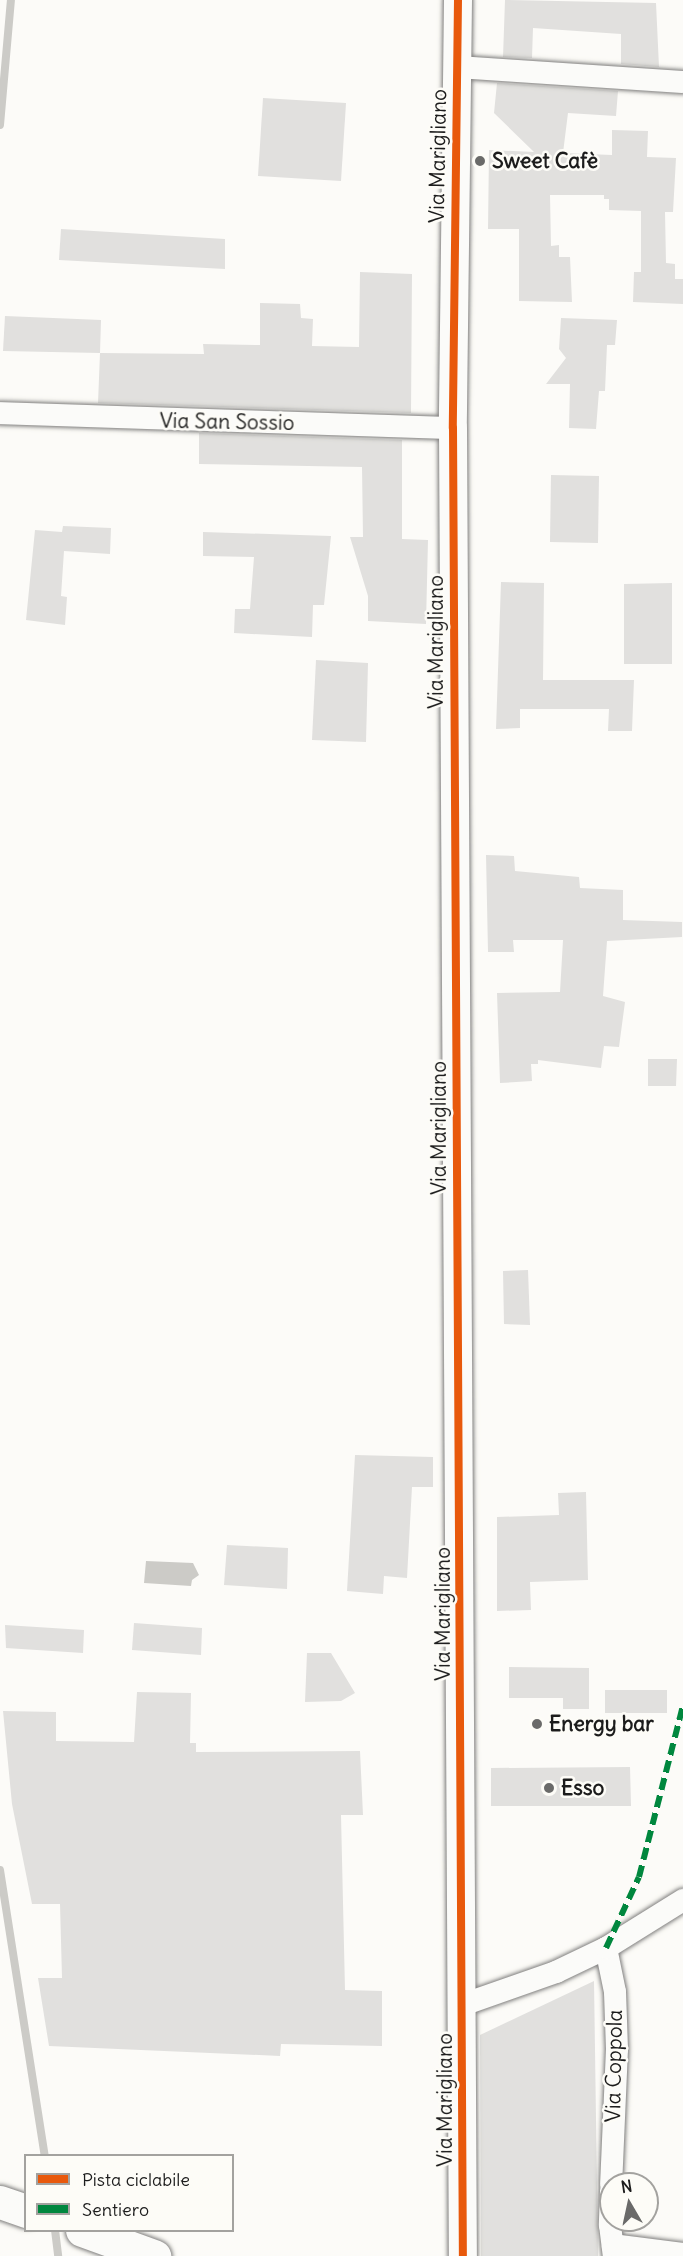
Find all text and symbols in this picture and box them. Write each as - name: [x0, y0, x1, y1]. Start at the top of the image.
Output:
- street label: Via Marigliano: [424, 89, 452, 223]
- place label: Sweet Cafè: [492, 148, 598, 174]
- marker: Sweet Cafè: [473, 154, 487, 168]
- street label: Via San Sossio: [159, 408, 295, 436]
- street label: Via Marigliano: [423, 575, 449, 709]
- street label: Via Marigliano: [426, 1061, 452, 1195]
- street label: Via Marigliano: [430, 1547, 456, 1681]
- place label: Energy bar: [549, 1711, 654, 1737]
- marker: Energy bar: [530, 1717, 544, 1731]
- place label: Esso: [561, 1775, 604, 1801]
- marker: Esso: [542, 1781, 556, 1795]
- street label: Via Coppola: [600, 2009, 628, 2123]
- street label: Via Marigliano: [432, 2033, 458, 2167]
- legend: [24, 2154, 234, 2232]
- text: Pista ciclabile: [82, 2168, 190, 2191]
- north arrow: [599, 2172, 659, 2232]
- text: N: [619, 2175, 634, 2197]
- text: Sentiero: [82, 2198, 149, 2221]

